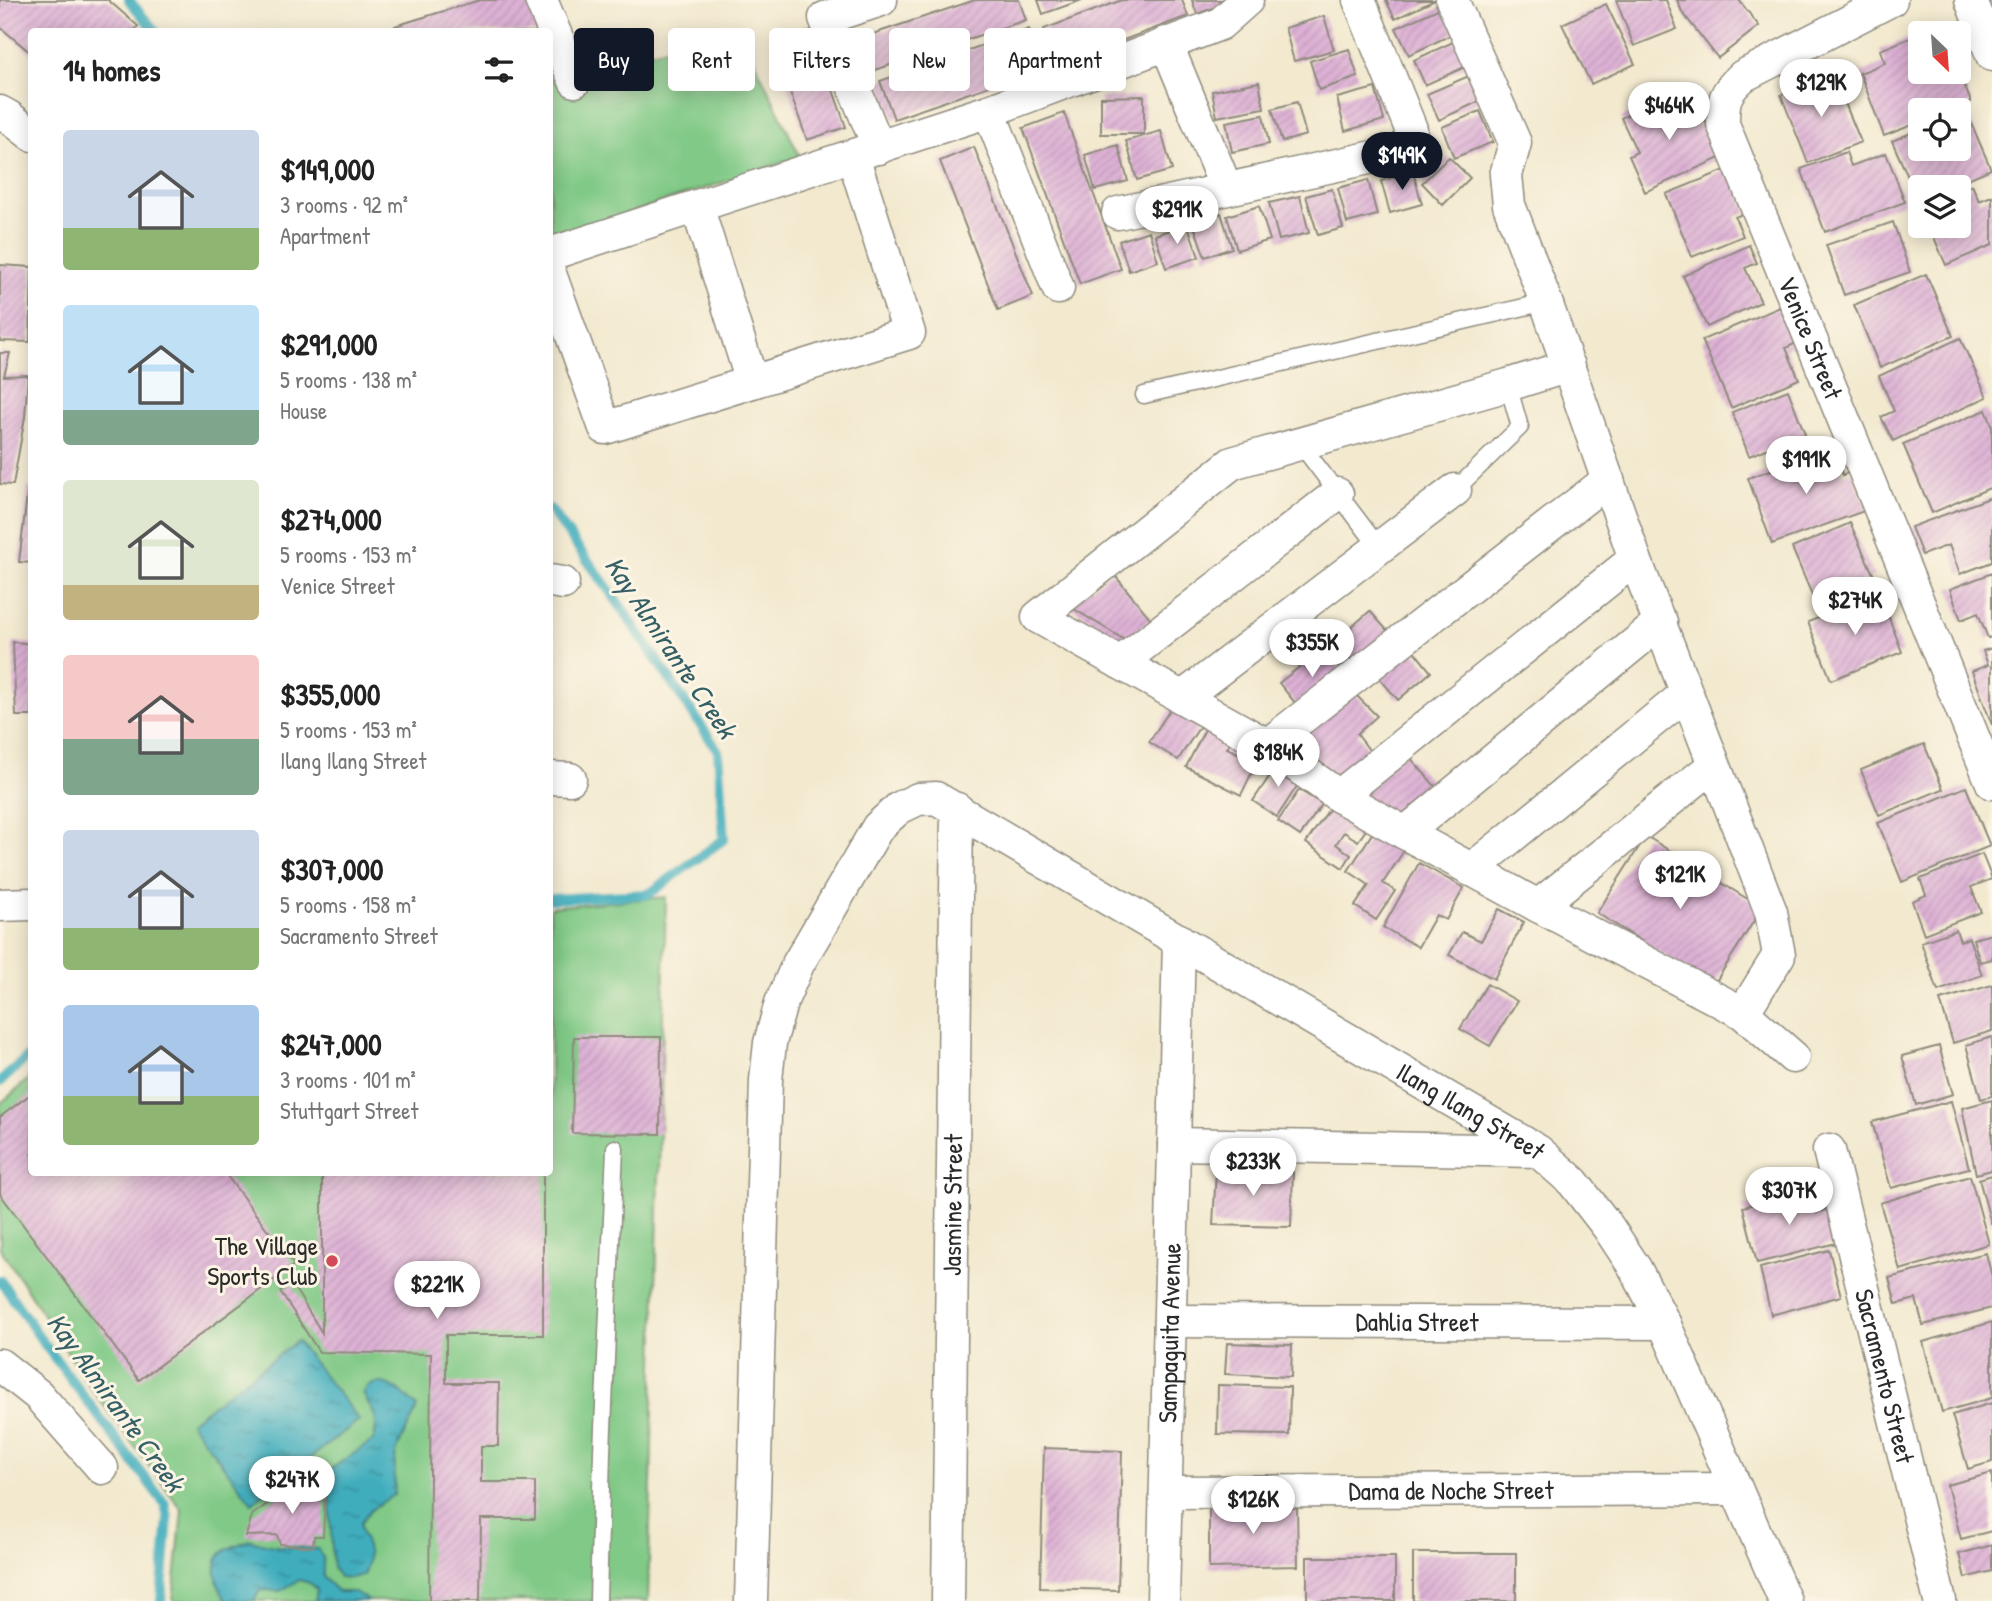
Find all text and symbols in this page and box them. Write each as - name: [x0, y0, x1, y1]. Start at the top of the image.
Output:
- north arrow: [1908, 21, 1970, 84]
- map controls: [1908, 21, 1971, 238]
- chip: Buy: [574, 28, 654, 91]
- chip: Rent: [668, 28, 755, 91]
- chip: Filters: [769, 28, 875, 91]
- chip: New: [889, 28, 970, 91]
- chip: Apartment: [984, 28, 1126, 91]
- text: 14 homes: [63, 50, 161, 90]
- icon: filters: [480, 51, 518, 89]
- pin: $129K: [1772, 60, 1870, 119]
- text: $129K: [1795, 66, 1847, 97]
- pin: $464K: [1620, 82, 1718, 142]
- text: $464K: [1644, 89, 1694, 120]
- button: locate: [1908, 98, 1971, 161]
- pin: $149K: [1353, 132, 1451, 192]
- text: $149K: [1377, 139, 1427, 170]
- text: $149,000: [280, 149, 375, 189]
- icon: home: [119, 158, 203, 242]
- button: layers: [1908, 175, 1971, 238]
- pin: $291K: [1128, 187, 1226, 246]
- text: 3 rooms · 92 m²: [280, 189, 408, 220]
- text: $291K: [1151, 193, 1203, 224]
- text: Apartment: [280, 220, 370, 251]
- street label: Venice Street: [1770, 271, 1852, 405]
- text: $291,000: [280, 324, 378, 364]
- icon: home: [119, 333, 203, 417]
- text: 5 rooms · 138 m²: [280, 364, 417, 395]
- text: House: [280, 395, 327, 426]
- pin: $191K: [1757, 436, 1855, 496]
- text: $191K: [1782, 443, 1830, 474]
- text: $274,000: [280, 499, 382, 539]
- icon: home: [119, 508, 203, 592]
- text: 5 rooms · 153 m²: [280, 539, 417, 570]
- water label: Kay Almirante Creek: [596, 548, 747, 747]
- text: Venice Street: [280, 570, 395, 601]
- pin: $274K: [1806, 578, 1904, 637]
- text: $274K: [1828, 584, 1882, 615]
- pin: $355K: [1263, 620, 1361, 679]
- text: $355K: [1285, 626, 1339, 657]
- text: $355,000: [280, 674, 380, 714]
- icon: home: [119, 683, 203, 767]
- text: 5 rooms · 153 m²: [280, 714, 417, 745]
- pin: $184K: [1229, 730, 1327, 789]
- text: $184K: [1253, 736, 1303, 767]
- text: Ilang Ilang Street: [280, 745, 426, 776]
- text: $307,000: [280, 849, 383, 889]
- pin: $121K: [1631, 852, 1729, 911]
- icon: home: [119, 858, 203, 942]
- text: $121K: [1654, 858, 1706, 889]
- text: 5 rooms · 158 m²: [280, 889, 416, 920]
- text: Sacramento Street: [280, 920, 438, 951]
- text: $247,000: [280, 1024, 382, 1064]
- icon: home: [119, 1033, 203, 1117]
- street label: Ilang Ilang Street: [1390, 1054, 1554, 1167]
- text: 3 rooms · 101 m²: [280, 1064, 416, 1095]
- text: Stuttgart Street: [280, 1095, 418, 1126]
- street label: Jasmine Street: [934, 1133, 970, 1276]
- pin: $233K: [1204, 1138, 1302, 1198]
- text: $233K: [1225, 1145, 1281, 1176]
- pin: $307K: [1740, 1168, 1838, 1227]
- text: $307K: [1761, 1174, 1817, 1205]
- place label: The Village Sports Club: [207, 1228, 318, 1293]
- street label: Sampaguita Avenue: [1149, 1243, 1189, 1424]
- marker: The Village Sports Club: [324, 1253, 340, 1269]
- pin: $221K: [388, 1262, 486, 1321]
- text: $221K: [410, 1268, 464, 1299]
- street label: Sacramento Street: [1847, 1285, 1924, 1468]
- street label: Dahlia Street: [1355, 1304, 1480, 1339]
- water label: Kay Almirante Creek: [38, 1305, 195, 1501]
- pin: $247K: [243, 1456, 341, 1516]
- text: $247K: [265, 1463, 319, 1494]
- street label: Dama de Noche Street: [1348, 1472, 1555, 1508]
- pin: $126K: [1204, 1476, 1302, 1536]
- text: $126K: [1227, 1483, 1279, 1514]

